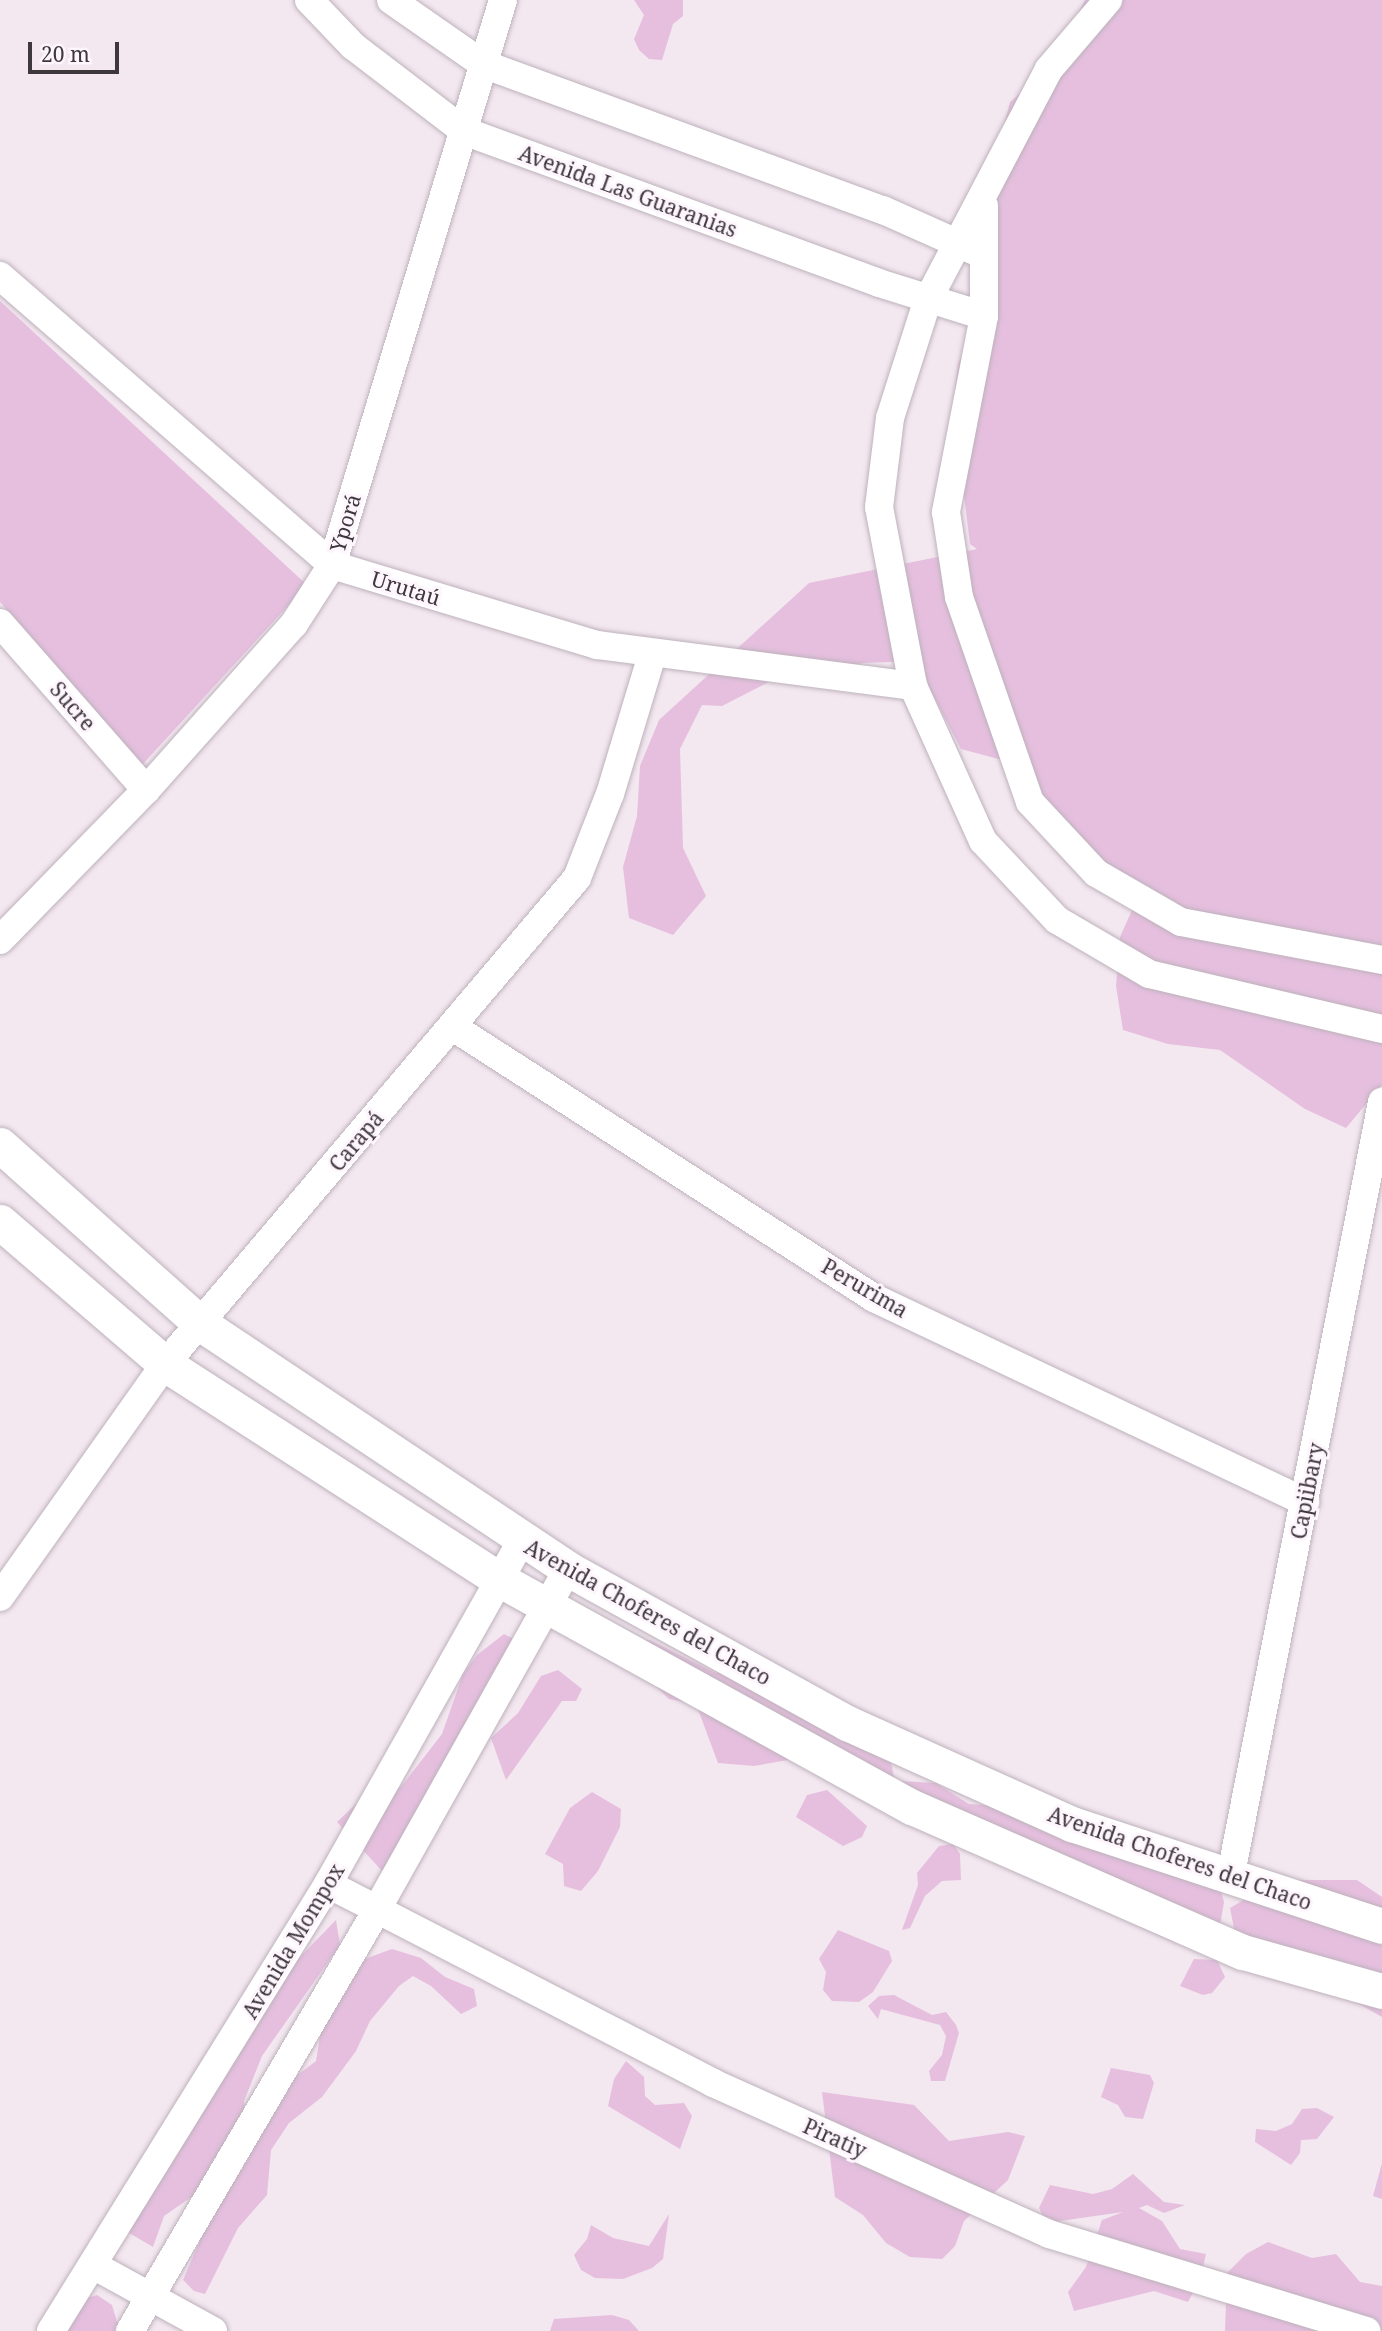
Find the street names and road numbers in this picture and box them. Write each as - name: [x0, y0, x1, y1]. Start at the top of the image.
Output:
- street label: Avenida Las Guaranias: [516, 140, 740, 242]
- street label: Yporá: [324, 491, 366, 555]
- street label: Urutaú: [368, 566, 444, 610]
- street label: Sucre: [45, 677, 101, 735]
- street label: Carapá: [324, 1106, 388, 1176]
- street label: Perurima: [817, 1253, 913, 1323]
- street label: Capiibary: [1285, 1441, 1329, 1541]
- street label: Avenida Choferes del Chaco: [521, 1534, 775, 1690]
- street label: Avenida Choferes del Chaco: [1045, 1801, 1315, 1915]
- street label: Avenida Mompox: [237, 1859, 349, 2023]
- street label: Piratiy: [799, 2113, 871, 2163]

